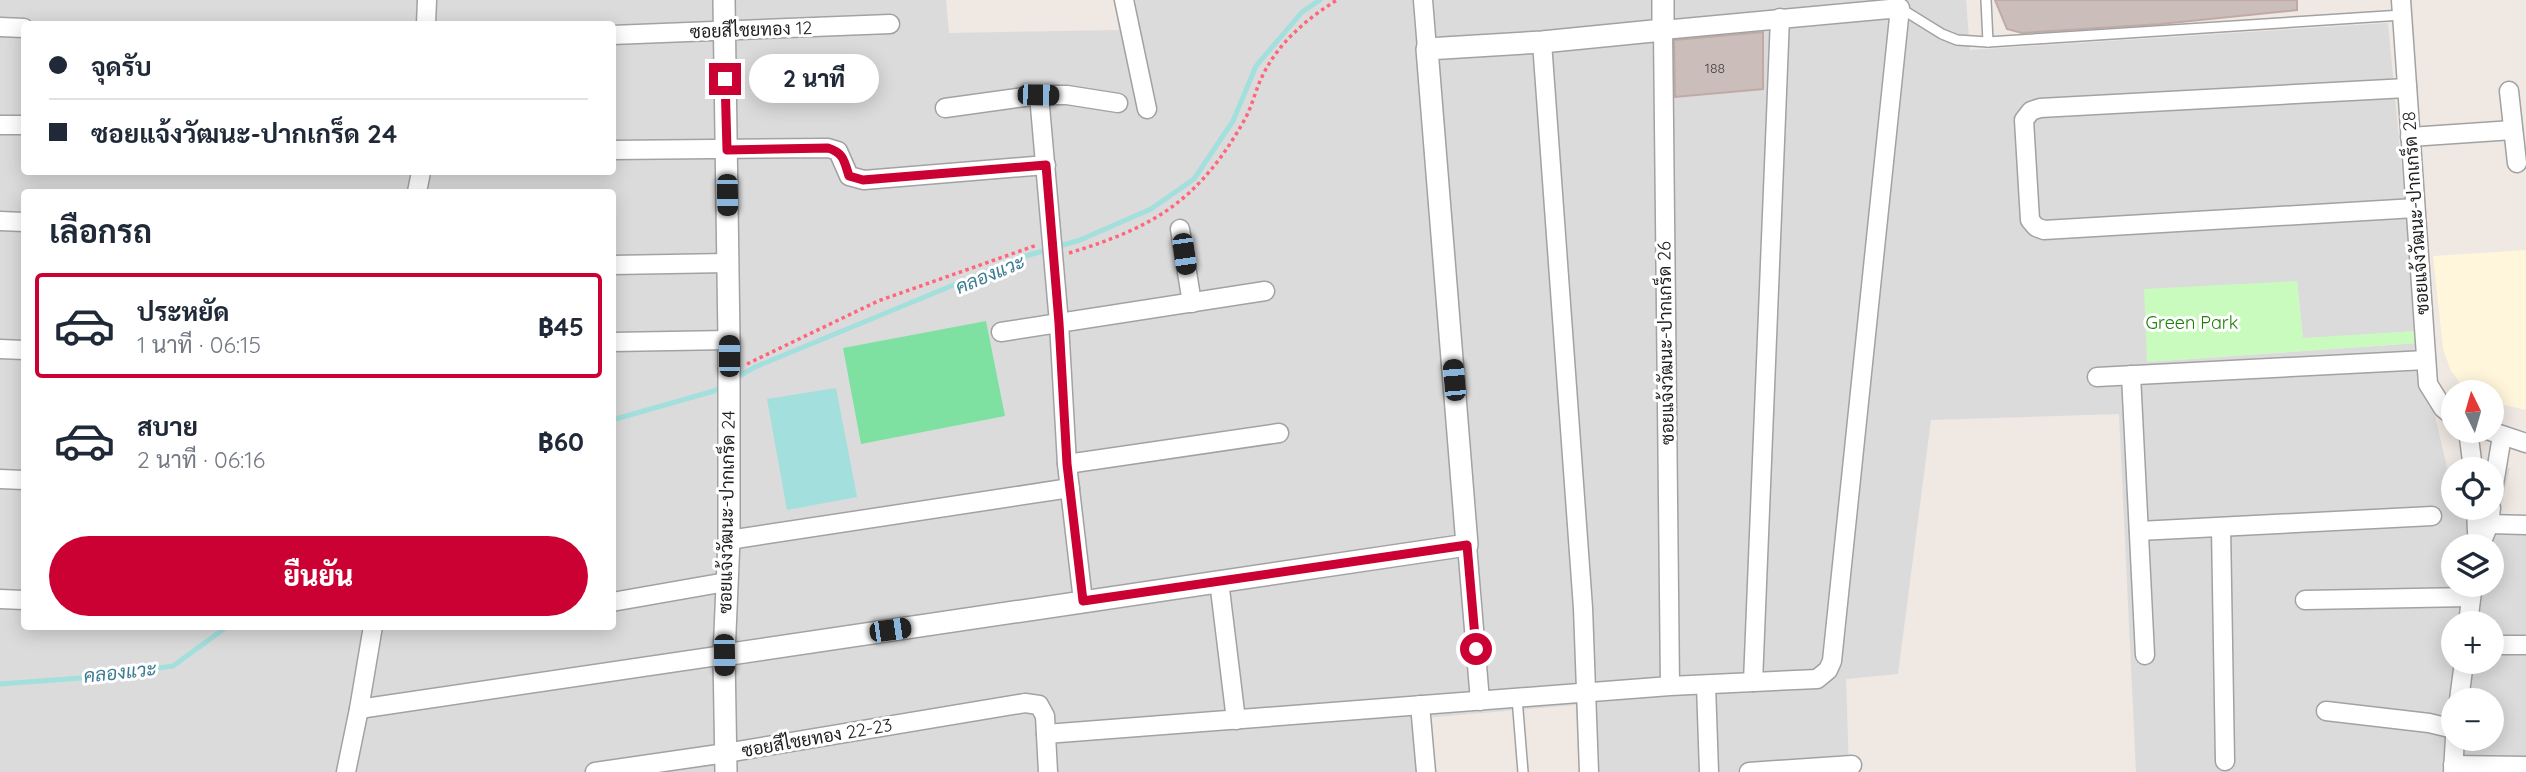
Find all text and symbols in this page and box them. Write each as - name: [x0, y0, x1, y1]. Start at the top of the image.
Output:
- street label: ซอยสีไชยทอง 12: [689, 15, 813, 43]
- text: จุดรับ: [91, 50, 152, 83]
- callout: 2 นาที: [750, 55, 879, 104]
- house number: 188: [1705, 59, 1725, 77]
- route end: [709, 63, 741, 95]
- text: 2 นาที: [783, 64, 845, 93]
- car: [1017, 84, 1060, 106]
- street label: ซอยแจ้งวัฒนะ-ปากเกร็ด 28: [2395, 111, 2434, 316]
- text: ซอยแจ้งวัฒนะ-ปากเกร็ด 24: [91, 117, 397, 150]
- car: [717, 174, 738, 216]
- text: เลือกรถ: [49, 211, 152, 251]
- car: [1171, 232, 1198, 276]
- street label: ซอยแจ้งวัฒนะ-ปากเกร็ด 26: [1650, 241, 1679, 445]
- water label: คลองแวะ: [952, 249, 1029, 299]
- icon: car: [53, 294, 116, 357]
- text: ประหยัด: [137, 295, 230, 328]
- text: ฿45: [538, 310, 584, 343]
- park label: Green Park: [2146, 311, 2238, 334]
- text: 1 นาที · 06:15: [137, 330, 261, 359]
- car: [719, 335, 740, 377]
- car: [1442, 358, 1467, 402]
- north arrow: [2441, 380, 2504, 443]
- map controls: [2441, 380, 2504, 751]
- icon: car: [53, 409, 116, 472]
- text: สบาย: [137, 410, 198, 443]
- street label: ซอยแจ้งวัฒนะ-ปากเกร็ด 24: [711, 410, 740, 614]
- text: ฿60: [538, 425, 584, 458]
- text: 2 นาที · 06:16: [137, 445, 265, 474]
- button: locate: [2441, 457, 2504, 520]
- button: layers: [2441, 534, 2504, 597]
- button: ยืนยัน: [49, 536, 588, 616]
- button: +: [2441, 611, 2504, 674]
- car: [868, 617, 913, 643]
- route start: [1460, 633, 1492, 665]
- car: [714, 634, 735, 676]
- water label: คลองแวะ: [82, 656, 158, 688]
- button: −: [2441, 688, 2504, 751]
- street label: ซอยสีไชยทอง 22-23: [740, 712, 894, 762]

